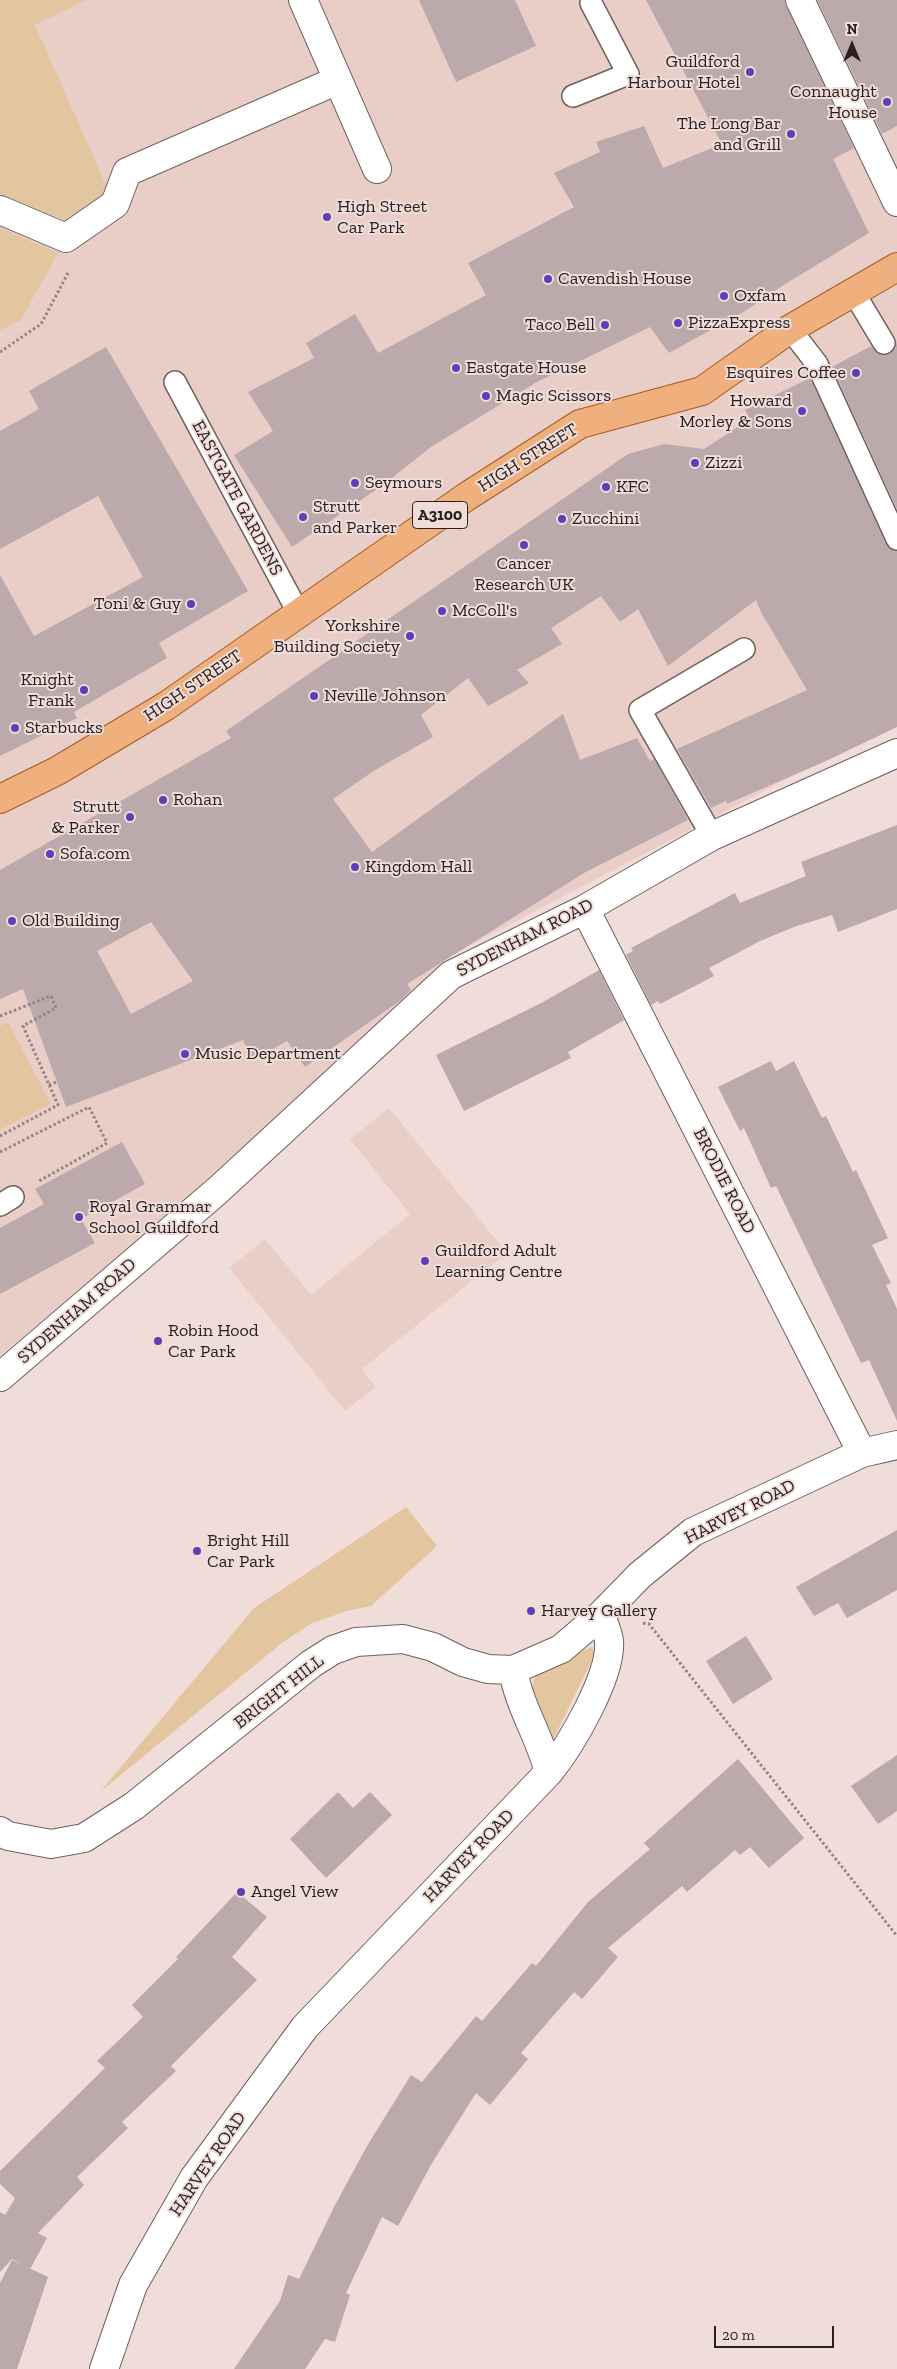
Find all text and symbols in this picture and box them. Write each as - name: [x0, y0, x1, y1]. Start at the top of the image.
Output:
- north arrow: [827, 20, 877, 70]
- text: N: [847, 21, 857, 38]
- place label: Guildford Harbour Hotel: [627, 51, 740, 94]
- marker: Guildford Harbour Hotel: [744, 66, 756, 78]
- place label: Connaught House: [790, 81, 877, 124]
- marker: Connaught House: [881, 96, 893, 108]
- place label: The Long Bar and Grill: [677, 113, 781, 156]
- marker: The Long Bar and Grill: [785, 128, 797, 140]
- place label: High Street Car Park: [337, 196, 427, 238]
- marker: High Street Car Park: [321, 211, 333, 223]
- place label: Cavendish House: [558, 268, 691, 290]
- marker: Cavendish House: [542, 273, 554, 285]
- place label: Oxfam: [734, 285, 786, 307]
- marker: Oxfam: [718, 290, 730, 302]
- place label: PizzaExpress: [688, 312, 790, 334]
- place label: Taco Bell: [525, 314, 595, 336]
- marker: PizzaExpress: [672, 317, 684, 329]
- marker: Taco Bell: [599, 319, 611, 331]
- place label: Eastgate House: [466, 357, 586, 379]
- marker: Eastgate House: [450, 362, 462, 374]
- place label: Esquires Coffee: [726, 362, 846, 384]
- marker: Esquires Coffee: [850, 367, 862, 379]
- place label: Magic Scissors: [496, 385, 611, 407]
- marker: Magic Scissors: [480, 390, 492, 402]
- place label: Howard Morley & Sons: [679, 390, 792, 432]
- marker: Howard Morley & Sons: [796, 405, 808, 417]
- street label: EASTGATE GARDENS: [187, 417, 287, 579]
- street label: HIGH STREET: [474, 419, 582, 497]
- place label: Zizzi: [705, 452, 742, 474]
- marker: Zizzi: [689, 457, 701, 469]
- place label: Seymours: [365, 472, 442, 494]
- place label: KFC: [616, 476, 649, 498]
- marker: Seymours: [349, 477, 361, 489]
- marker: KFC: [600, 481, 612, 493]
- place label: Strutt and Parker: [313, 496, 397, 538]
- road number: A3100: [412, 502, 468, 528]
- place label: Zucchini: [572, 508, 639, 530]
- marker: Strutt and Parker: [297, 511, 309, 523]
- marker: Zucchini: [556, 513, 568, 525]
- marker: Cancer Research UK: [518, 539, 530, 551]
- place label: Cancer Research UK: [475, 553, 573, 596]
- place label: Toni & Guy: [94, 593, 181, 615]
- marker: Toni & Guy: [185, 598, 197, 610]
- place label: McColl's: [452, 600, 517, 622]
- marker: McColl's: [436, 605, 448, 617]
- place label: Yorkshire Building Society: [273, 615, 400, 658]
- marker: Yorkshire Building Society: [404, 630, 416, 642]
- street label: HIGH STREET: [140, 645, 246, 727]
- place label: Knight Frank: [20, 669, 74, 712]
- marker: Knight Frank: [78, 684, 90, 696]
- place label: Neville Johnson: [324, 685, 446, 707]
- marker: Neville Johnson: [308, 690, 320, 702]
- place label: Starbucks: [25, 717, 103, 739]
- marker: Starbucks: [9, 722, 21, 734]
- place label: Rohan: [173, 789, 222, 811]
- marker: Rohan: [157, 794, 169, 806]
- place label: Strutt & Parker: [51, 796, 120, 839]
- marker: Strutt & Parker: [124, 811, 136, 823]
- place label: Sofa.com: [60, 843, 130, 865]
- marker: Sofa.com: [44, 848, 56, 860]
- place label: Kingdom Hall: [365, 856, 472, 878]
- marker: Kingdom Hall: [349, 861, 361, 873]
- street label: SYDENHAM ROAD: [453, 894, 597, 982]
- place label: Old Building: [22, 910, 120, 932]
- marker: Old Building: [6, 915, 18, 927]
- place label: Music Department: [195, 1043, 341, 1065]
- marker: Music Department: [179, 1048, 191, 1060]
- street label: BRODIE ROAD: [688, 1125, 760, 1237]
- place label: Royal Grammar School Guildford: [89, 1196, 219, 1238]
- marker: Royal Grammar School Guildford: [73, 1211, 85, 1223]
- place label: Guildford Adult Learning Centre: [435, 1240, 562, 1282]
- street label: SYDENHAM ROAD: [13, 1254, 141, 1368]
- marker: Guildford Adult Learning Centre: [419, 1255, 431, 1267]
- place label: Robin Hood Car Park: [168, 1320, 259, 1362]
- marker: Robin Hood Car Park: [152, 1335, 164, 1347]
- street label: HARVEY ROAD: [681, 1475, 799, 1549]
- place label: Bright Hill Car Park: [207, 1530, 289, 1572]
- marker: Bright Hill Car Park: [191, 1545, 203, 1557]
- place label: Harvey Gallery: [541, 1600, 657, 1622]
- marker: Harvey Gallery: [525, 1605, 537, 1617]
- street label: BRIGHT HILL: [230, 1650, 328, 1734]
- street label: HARVEY ROAD: [419, 1805, 519, 1907]
- place label: Angel View: [251, 1881, 339, 1903]
- marker: Angel View: [235, 1886, 247, 1898]
- street label: HARVEY ROAD: [165, 2108, 251, 2220]
- scale bar: [717, 2316, 837, 2348]
- text: 20 m: [722, 2326, 755, 2344]

